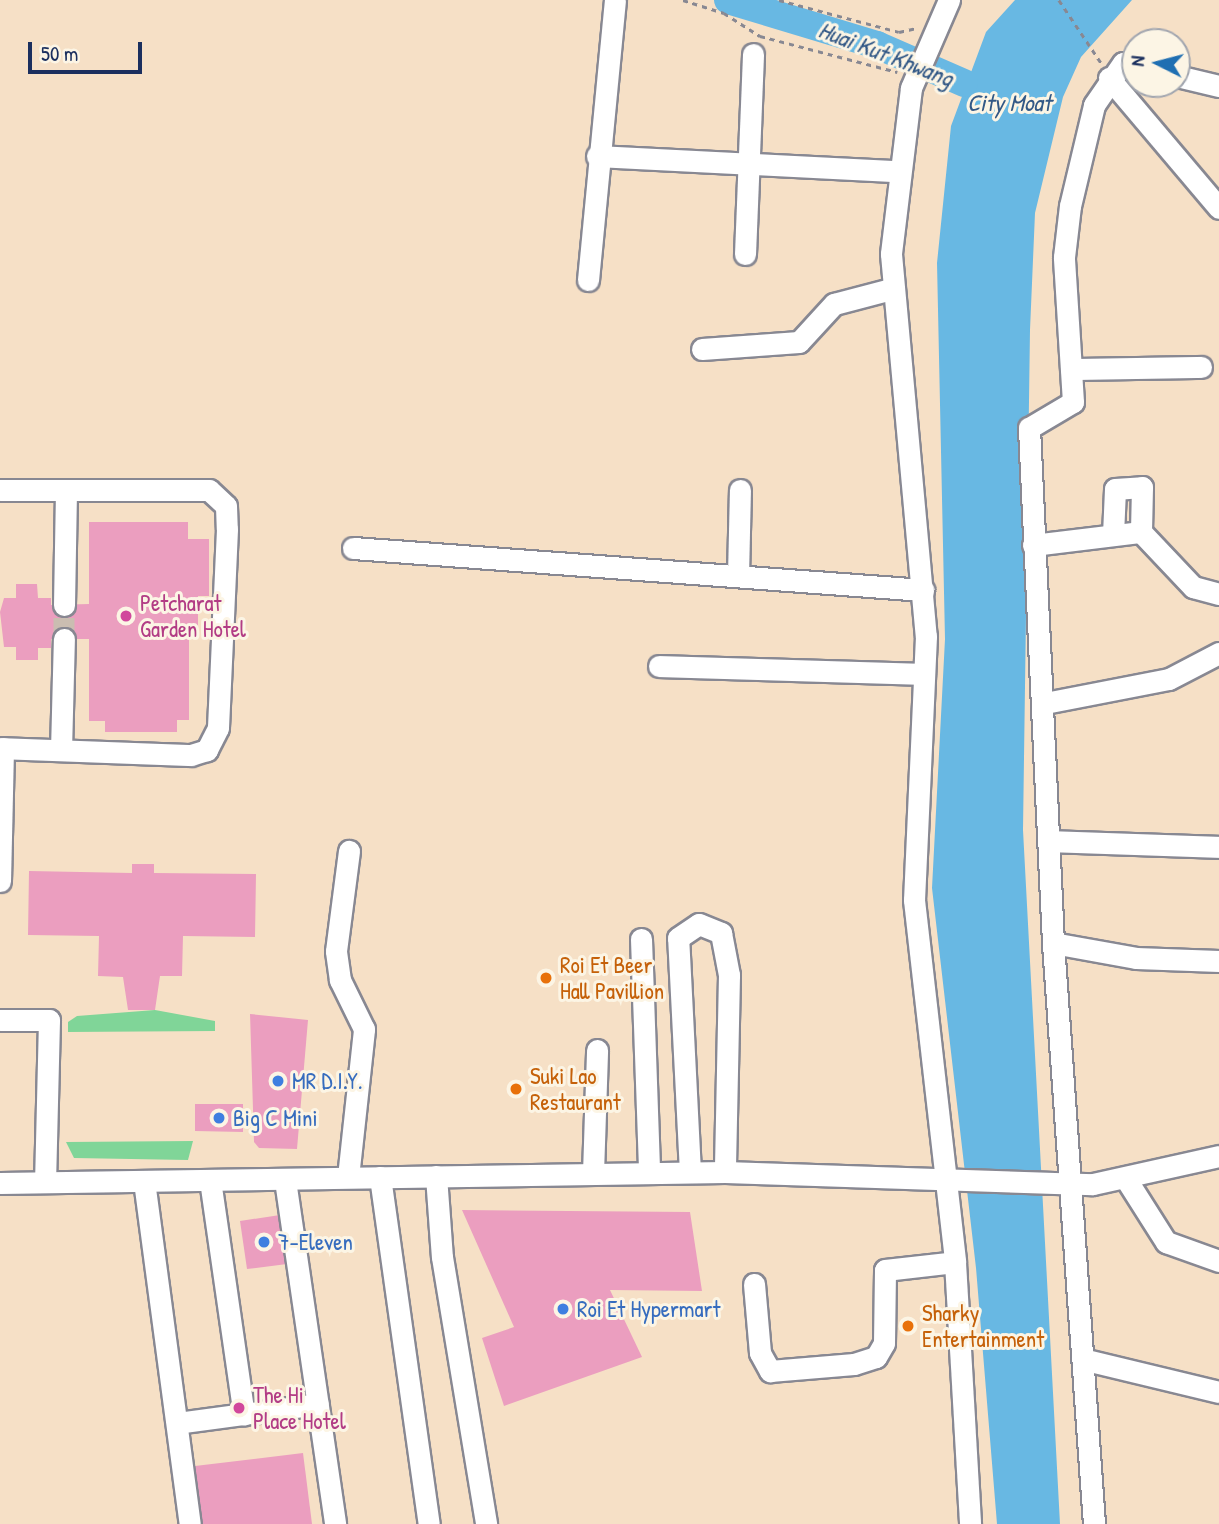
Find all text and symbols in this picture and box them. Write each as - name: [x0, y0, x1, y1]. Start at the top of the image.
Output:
- water label: Huai Kut Khwang: [815, 15, 957, 93]
- scale bar: [32, 28, 145, 72]
- north arrow: [1121, 28, 1191, 98]
- text: 50 m: [41, 39, 78, 68]
- text: N: [1124, 55, 1151, 67]
- water label: City Moat: [967, 89, 1051, 117]
- place label: Petcharat Garden Hotel: [140, 589, 246, 643]
- marker: Petcharat Garden Hotel: [118, 608, 134, 624]
- place label: Roi Et Beer Hall Pavillion: [560, 951, 664, 1005]
- marker: Roi Et Beer Hall Pavillion: [538, 970, 554, 986]
- place label: Suki Lao Restaurant: [530, 1062, 621, 1116]
- place label: MR D.I.Y.: [292, 1067, 363, 1095]
- marker: MR D.I.Y.: [270, 1073, 286, 1089]
- marker: Suki Lao Restaurant: [508, 1081, 524, 1097]
- place label: Big C Mini: [233, 1104, 318, 1132]
- marker: Big C Mini: [211, 1110, 227, 1126]
- place label: 7-Eleven: [278, 1228, 353, 1256]
- marker: 7-Eleven: [256, 1234, 272, 1250]
- place label: Roi Et Hypermart: [577, 1295, 720, 1323]
- place label: Sharky Entertainment: [922, 1299, 1044, 1353]
- marker: Roi Et Hypermart: [555, 1301, 571, 1317]
- marker: Sharky Entertainment: [900, 1318, 916, 1334]
- place label: The Hi Place Hotel: [253, 1381, 346, 1435]
- marker: The Hi Place Hotel: [231, 1400, 247, 1416]

